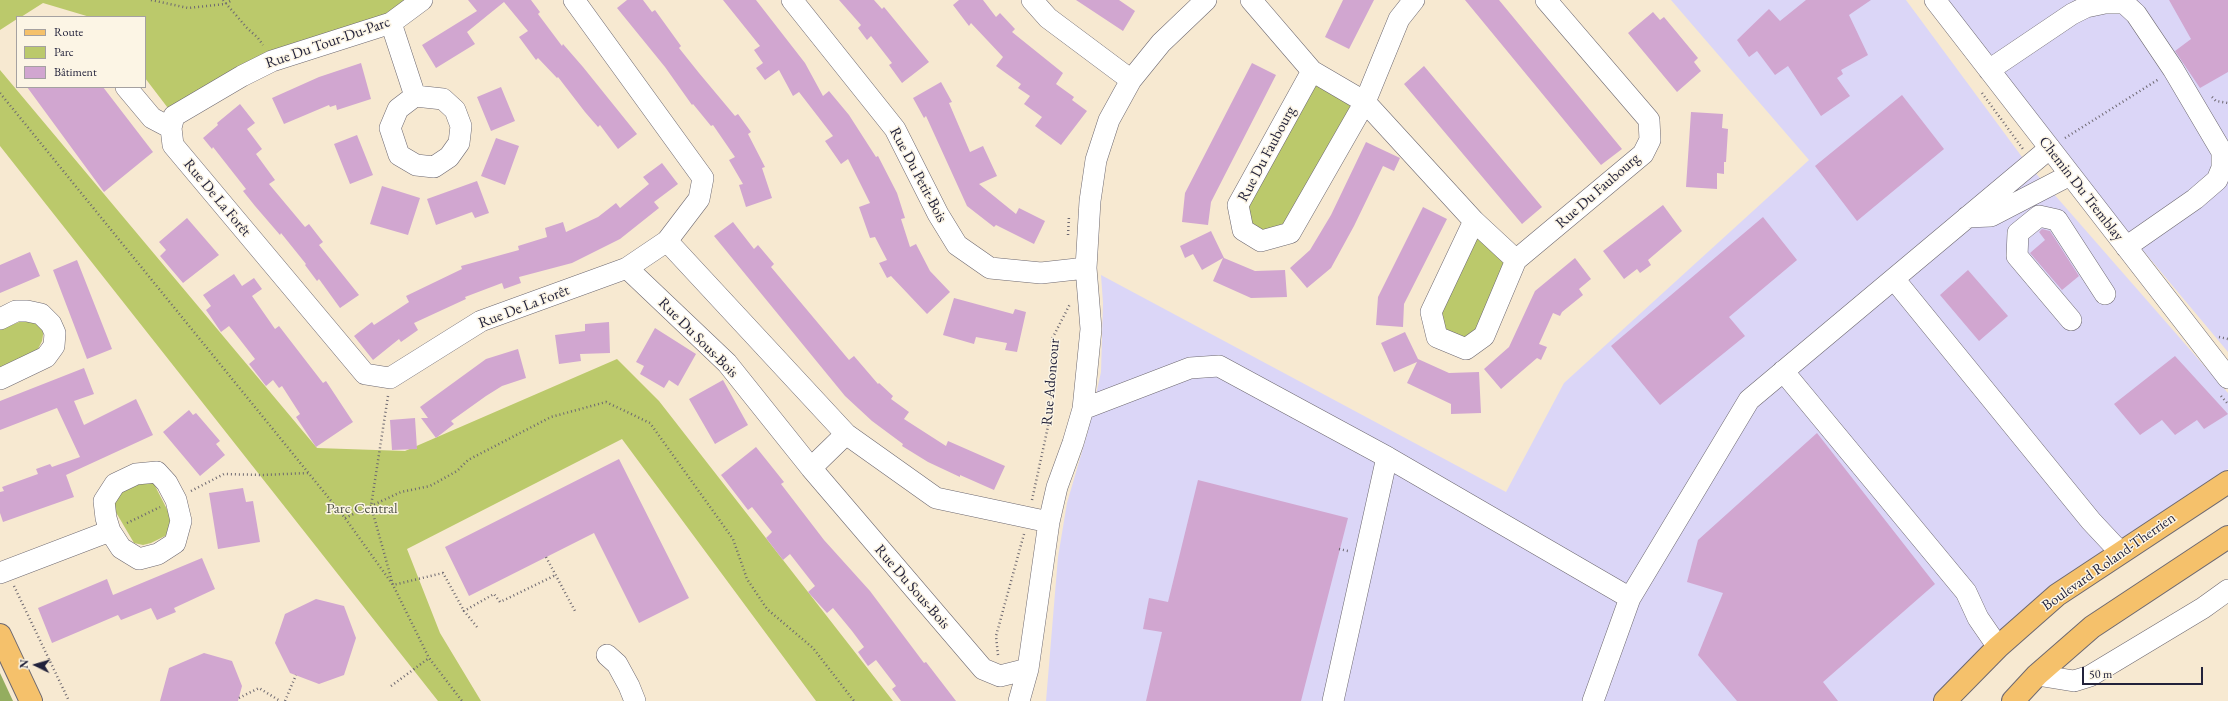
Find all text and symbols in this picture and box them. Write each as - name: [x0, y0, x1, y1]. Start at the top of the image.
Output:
- street label: Rue Du Tour-Du-Parc: [263, 13, 393, 73]
- legend: [16, 16, 146, 88]
- text: Route: [54, 24, 83, 40]
- text: Parc: [54, 44, 74, 60]
- text: Bâtiment: [54, 64, 97, 80]
- street label: Rue Du Faubourg: [1234, 103, 1300, 205]
- street label: Rue Du Petit-Bois: [885, 124, 951, 226]
- street label: Chemin Du Tremblay: [2035, 133, 2127, 245]
- street label: Rue Du Faubourg: [1552, 150, 1644, 232]
- street label: Rue De La Forêt: [179, 156, 255, 240]
- street label: Rue De La Forêt: [476, 281, 572, 333]
- street label: Rue Du Sous-Bois: [654, 294, 742, 382]
- street label: Rue Adoncour: [1038, 338, 1064, 426]
- park label: Parc Central: [326, 500, 398, 518]
- street label: Boulevard Roland-Therrien: [2039, 509, 2179, 615]
- street label: Rue Du Sous-Bois: [871, 541, 953, 633]
- north arrow: [16, 645, 56, 685]
- text: N: [17, 659, 31, 669]
- scale bar: [2084, 659, 2205, 685]
- text: 50 m: [2089, 666, 2112, 682]

